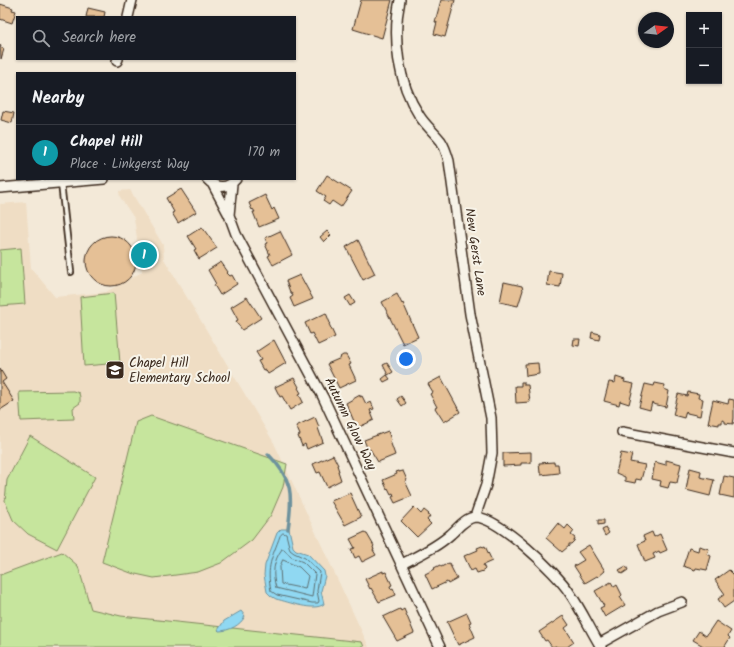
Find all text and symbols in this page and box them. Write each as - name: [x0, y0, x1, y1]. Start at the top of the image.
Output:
- north arrow: [638, 12, 674, 48]
- map controls: [686, 12, 722, 84]
- button: +: [686, 12, 722, 48]
- search box: [16, 16, 296, 60]
- text: Search here: [62, 26, 136, 50]
- icon: search: [30, 27, 52, 49]
- button: −: [686, 48, 722, 84]
- text: Nearby: [32, 85, 84, 112]
- text: Chapel Hill: [70, 130, 142, 154]
- text: 1: [43, 142, 47, 163]
- text: 170 m: [248, 142, 280, 163]
- text: Place · Linkgerst Way: [70, 154, 189, 175]
- street label: New Gerst Lane: [458, 207, 492, 297]
- pin: 1: [131, 240, 157, 270]
- your location: [396, 349, 416, 369]
- place label: Chapel Hill Elementary School: [129, 353, 230, 389]
- school or university icon: Chapel Hill Elementary School: [104, 359, 126, 381]
- street label: Autumn Glow Way: [318, 374, 382, 475]

